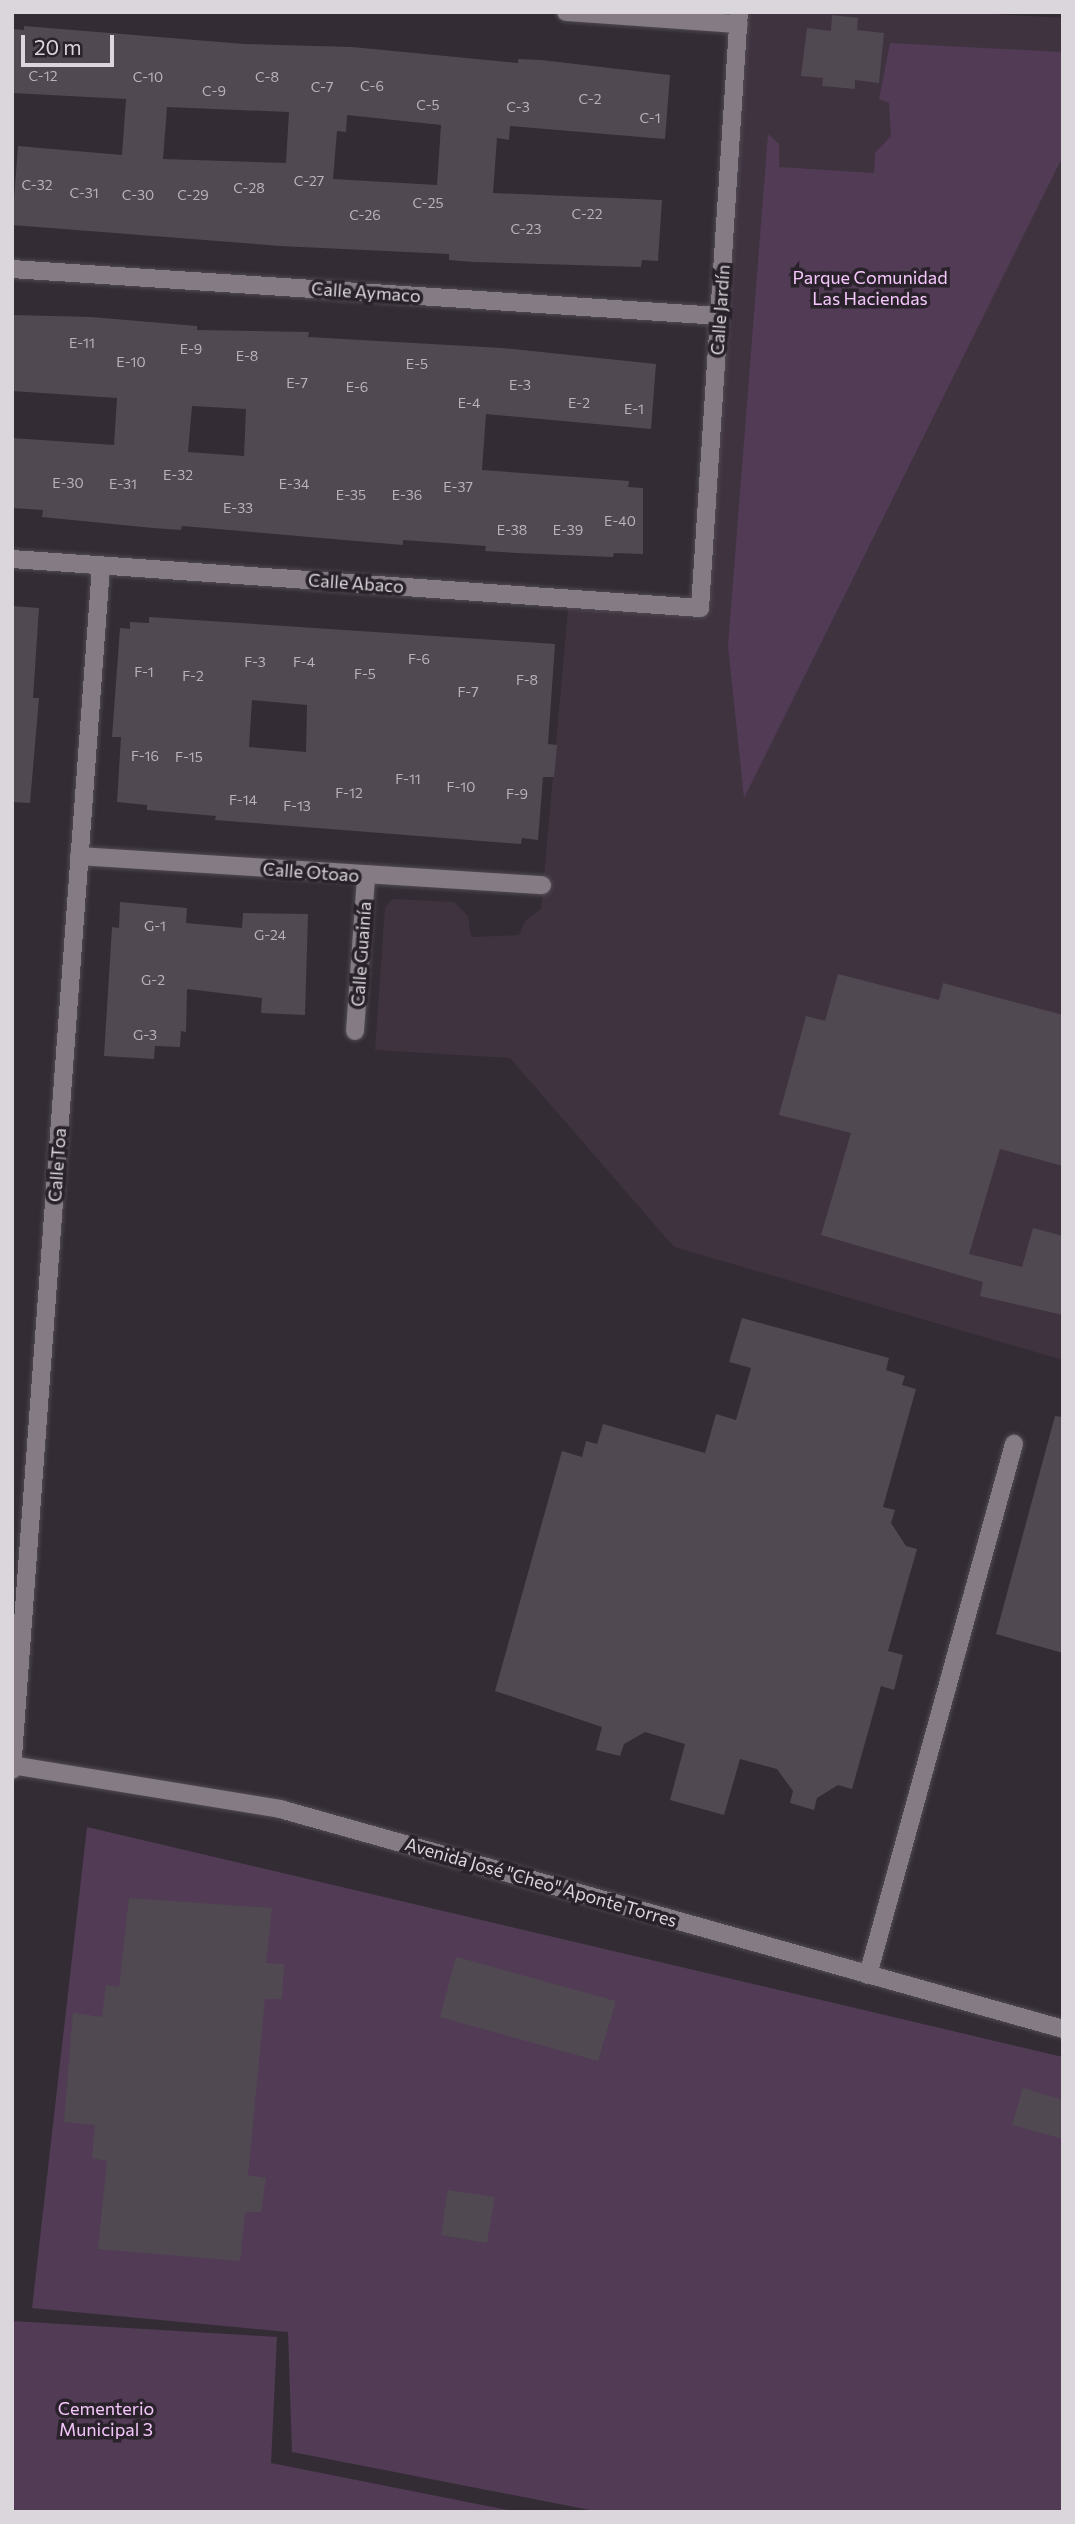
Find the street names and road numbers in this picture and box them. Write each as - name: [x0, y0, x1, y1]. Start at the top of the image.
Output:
- street label: Calle Jardín: [706, 264, 734, 356]
- street label: Calle Aymaco: [311, 277, 421, 307]
- street label: Calle Abaco: [307, 569, 405, 597]
- street label: Calle Otoao: [262, 858, 360, 886]
- street label: Calle Guainía: [347, 901, 375, 1007]
- street label: Calle Toa: [44, 1127, 70, 1203]
- street label: Avenida José "Cheo" Aponte Torres: [402, 1833, 680, 1931]

